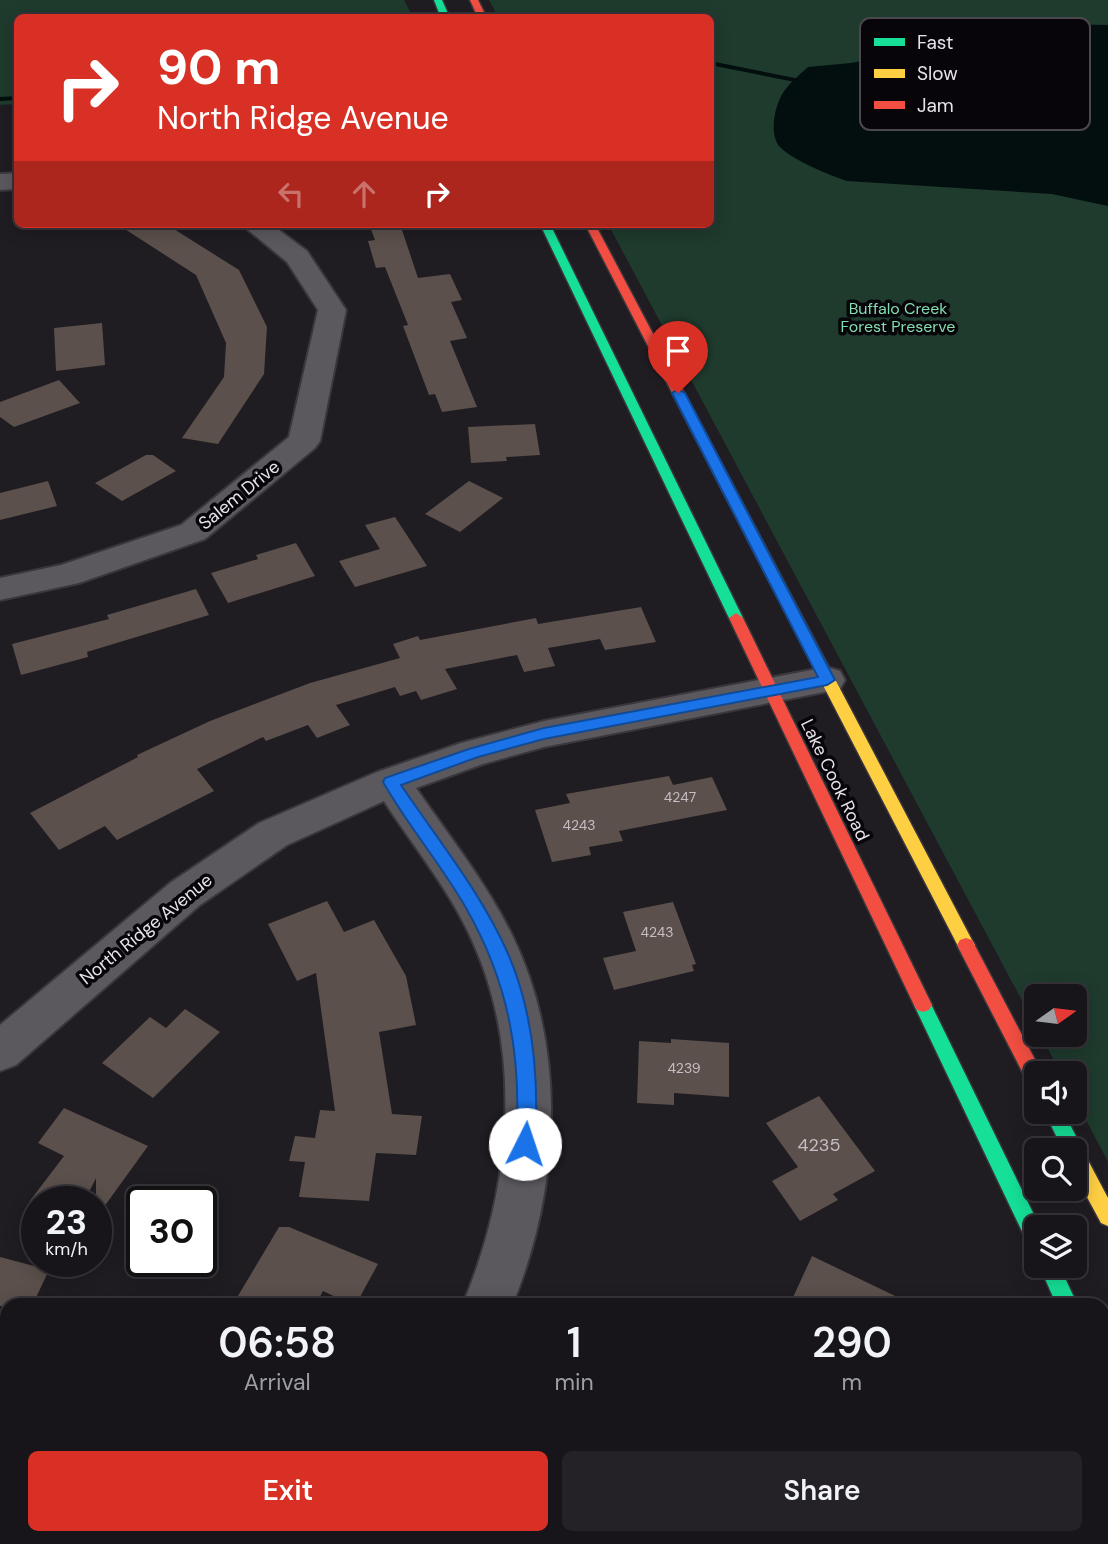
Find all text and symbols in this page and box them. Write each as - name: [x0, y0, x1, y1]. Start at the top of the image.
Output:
- legend: [860, 18, 1090, 130]
- text: Fast: [917, 30, 953, 55]
- text: 90 m: [157, 35, 280, 99]
- icon: right: [42, 42, 133, 133]
- text: Slow: [917, 61, 958, 86]
- text: Jam: [917, 93, 954, 118]
- text: North Ridge Avenue: [157, 97, 449, 139]
- icon: left: [272, 175, 310, 213]
- icon: ahead: [345, 175, 383, 213]
- icon: right: [418, 175, 456, 213]
- park label: Buffalo Creek Forest Preserve: [841, 298, 955, 337]
- pin: [648, 321, 708, 393]
- icon: arrive: [659, 332, 697, 370]
- street label: Salem Drive: [193, 455, 285, 535]
- street label: Lake Cook Road: [795, 715, 875, 845]
- house number: 4247: [664, 788, 696, 806]
- house number: 4243: [562, 816, 596, 834]
- street label: North Ridge Avenue: [75, 868, 217, 990]
- house number: 4243: [640, 923, 674, 941]
- north arrow: [1024, 984, 1087, 1046]
- map controls: [1024, 984, 1087, 1278]
- house number: 4239: [667, 1059, 701, 1077]
- button: sound: [1024, 1061, 1087, 1124]
- position arrow: [488, 1107, 562, 1181]
- house number: 4235: [798, 1133, 840, 1157]
- button: search: [1024, 1138, 1087, 1201]
- speed limit sign: 30: [126, 1186, 217, 1277]
- text: 23: [46, 1199, 87, 1245]
- button: layers: [1024, 1215, 1087, 1278]
- text: km/h: [45, 1237, 88, 1261]
- text: 06:58: [218, 1315, 336, 1370]
- text: 1: [567, 1315, 581, 1370]
- text: 290: [812, 1315, 892, 1370]
- text: Arrival: [244, 1367, 311, 1397]
- text: min: [555, 1367, 594, 1397]
- text: m: [842, 1367, 862, 1397]
- button: Exit: [28, 1451, 548, 1531]
- button: Share: [562, 1451, 1082, 1531]

